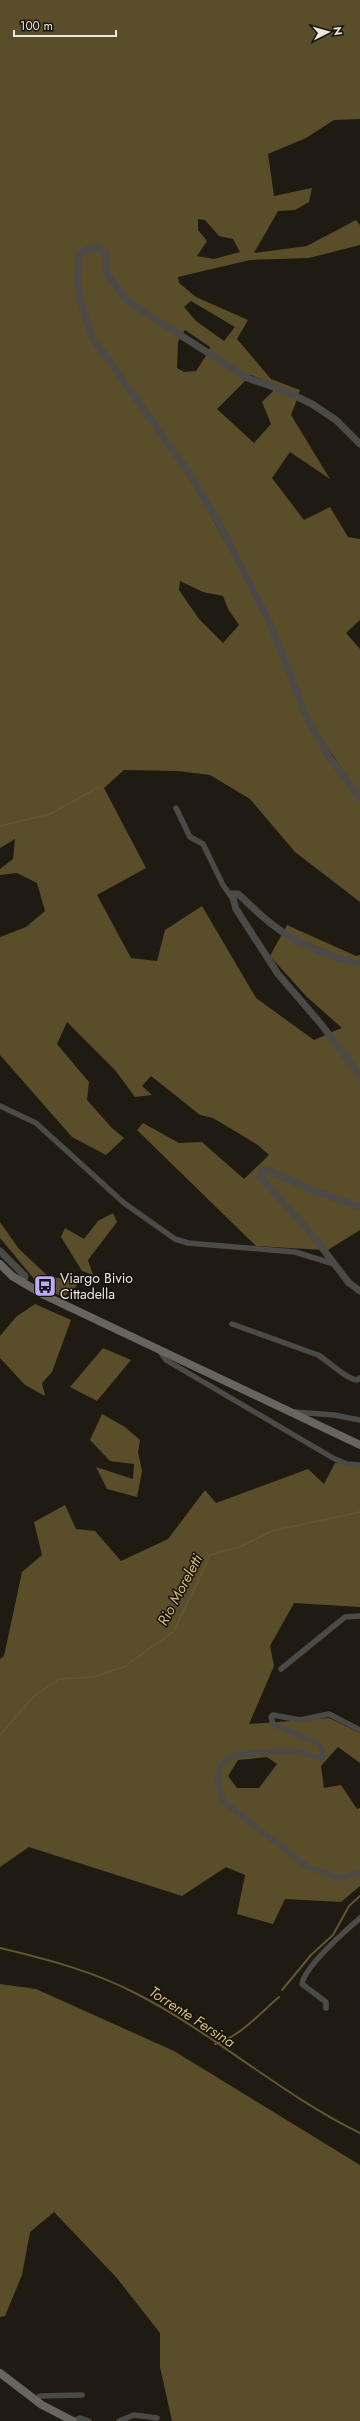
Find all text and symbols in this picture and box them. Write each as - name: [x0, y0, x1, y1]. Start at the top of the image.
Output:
- scale bar: [14, 12, 116, 38]
- north arrow: [308, 12, 348, 52]
- text: 100 m: [20, 17, 53, 35]
- text: N: [330, 26, 346, 36]
- place label: Viargo Bivio Cittadella: [60, 1268, 133, 1304]
- bus stop icon: Viargo Bivio Cittadella: [32, 1273, 58, 1299]
- water label: Rio Moreletti: [152, 1550, 208, 1630]
- water label: Torrente Fersina: [145, 1981, 240, 2053]

